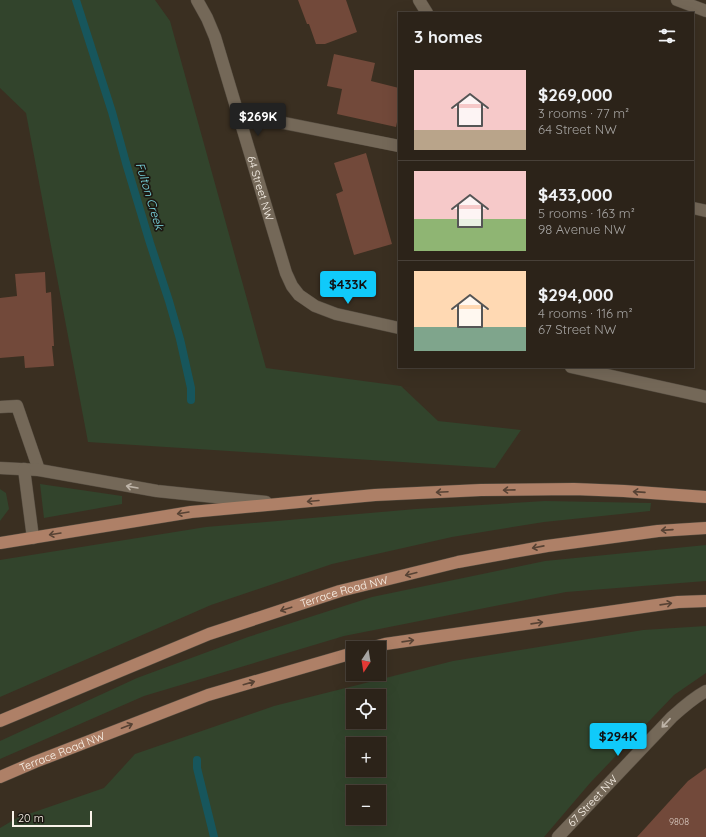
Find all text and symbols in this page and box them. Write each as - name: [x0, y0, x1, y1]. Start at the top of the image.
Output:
- icon: filters: [656, 25, 678, 47]
- text: 3 homes: [414, 26, 482, 47]
- text: $269,000: [538, 84, 613, 105]
- icon: home: [446, 86, 494, 134]
- pin: $269K: [230, 103, 286, 137]
- text: 3 rooms · 77 m²: [538, 105, 629, 121]
- text: $269K: [239, 108, 277, 124]
- text: 64 Street NW: [538, 121, 617, 137]
- street label: 64 Street NW: [244, 154, 277, 222]
- water label: Fulton Creek: [133, 160, 168, 233]
- text: $433,000: [538, 184, 612, 205]
- icon: home: [446, 187, 494, 235]
- text: 5 rooms · 163 m²: [538, 205, 635, 221]
- text: 98 Avenue NW: [538, 221, 626, 237]
- pin: $433K: [320, 271, 376, 305]
- text: $433K: [329, 276, 367, 292]
- text: $294,000: [538, 284, 613, 305]
- icon: home: [446, 287, 494, 335]
- text: 4 rooms · 116 m²: [538, 305, 633, 321]
- text: 67 Street NW: [538, 321, 616, 337]
- one-way arrow: [126, 482, 139, 490]
- one-way arrow: [503, 486, 516, 494]
- one-way arrow: [436, 488, 449, 496]
- one-way arrow: [633, 488, 646, 495]
- one-way arrow: [307, 497, 320, 504]
- one-way arrow: [177, 510, 190, 518]
- one-way arrow: [661, 527, 674, 534]
- one-way arrow: [49, 530, 62, 538]
- one-way arrow: [532, 544, 545, 552]
- one-way arrow: [405, 570, 418, 578]
- street label: Terrace Road NW: [298, 572, 390, 611]
- one-way arrow: [659, 600, 672, 608]
- one-way arrow: [280, 605, 292, 613]
- one-way arrow: [530, 619, 543, 627]
- one-way arrow: [401, 637, 414, 644]
- north arrow: [346, 641, 386, 681]
- map controls: [346, 641, 386, 825]
- one-way arrow: [243, 679, 256, 686]
- button: locate: [346, 689, 386, 729]
- one-way arrow: [662, 718, 671, 728]
- one-way arrow: [121, 722, 133, 730]
- pin: $294K: [590, 723, 646, 757]
- text: $294K: [599, 728, 637, 744]
- street label: Terrace Road NW: [17, 729, 107, 775]
- button: +: [346, 737, 386, 777]
- street label: 67 Street NW: [565, 772, 621, 830]
- button: −: [346, 785, 386, 825]
- scale bar: [12, 809, 92, 828]
- text: 20 m: [18, 811, 44, 825]
- house number: 9808: [669, 816, 689, 827]

